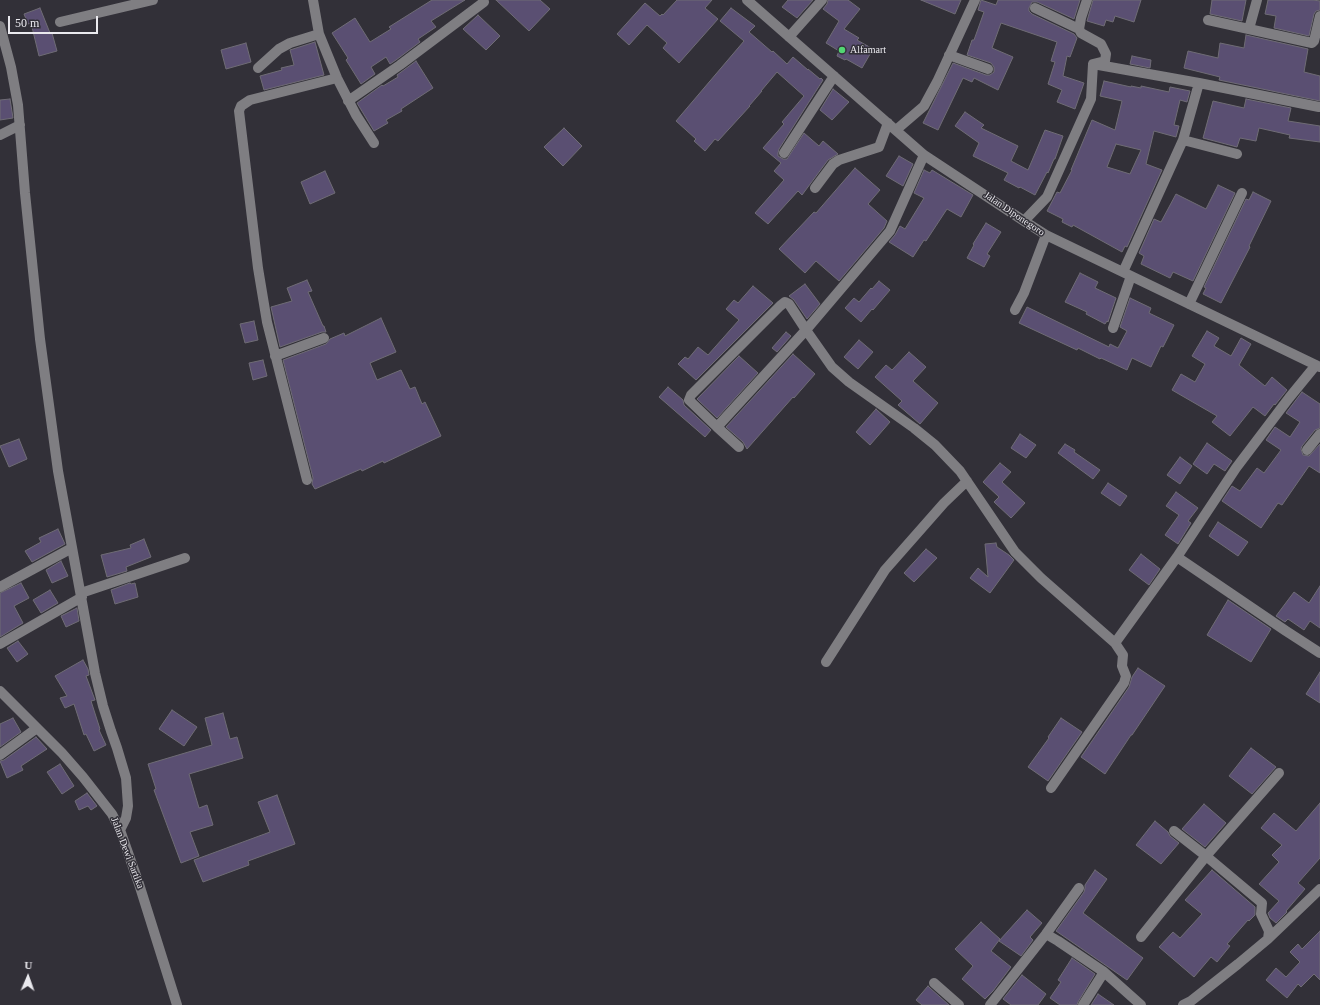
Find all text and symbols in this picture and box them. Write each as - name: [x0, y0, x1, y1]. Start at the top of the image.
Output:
- scale bar: [10, 8, 100, 34]
- text: 50 m: [15, 16, 39, 30]
- place label: Alfamart: [850, 44, 886, 56]
- marker: Alfamart: [837, 45, 847, 55]
- street label: Jalan Diponegoro: [981, 189, 1047, 239]
- street label: Jalan Dewi Sartika: [108, 816, 146, 890]
- north arrow: [8, 957, 48, 997]
- text: U: [24, 959, 33, 971]

